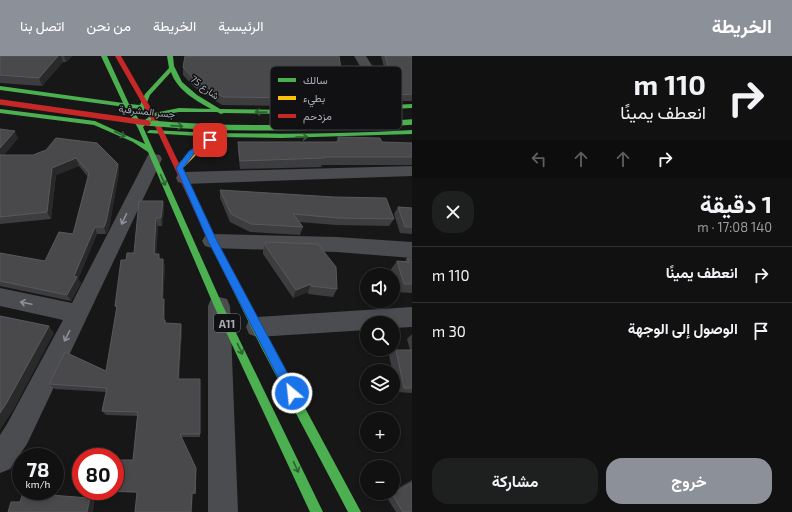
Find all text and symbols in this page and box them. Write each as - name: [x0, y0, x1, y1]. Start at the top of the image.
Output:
- text: الخريطة: [712, 14, 772, 37]
- text: اتصل بنا: [20, 17, 65, 34]
- text: من نحن: [87, 17, 131, 34]
- text: الخريطة: [153, 17, 196, 34]
- text: الرئيسية: [218, 17, 264, 34]
- legend: [270, 66, 402, 130]
- text: 110 m: [633, 67, 706, 101]
- street label: شارع 75: [188, 72, 222, 102]
- icon: right: [720, 72, 772, 124]
- text: سالك: [303, 73, 328, 86]
- text: بطيء: [303, 91, 325, 108]
- text: انعطف يمينًا: [620, 101, 706, 123]
- street label: جسر المشرفية: [118, 102, 176, 121]
- one-way arrow: [255, 108, 268, 116]
- text: مزدحم: [303, 109, 332, 124]
- one-way arrow: [170, 122, 183, 129]
- pin: [193, 123, 227, 157]
- icon: arrive: [199, 129, 221, 151]
- one-way arrow: [114, 131, 126, 138]
- one-way arrow: [295, 133, 308, 141]
- icon: left: [528, 148, 550, 170]
- icon: ahead: [570, 148, 592, 170]
- icon: ahead: [612, 148, 634, 170]
- icon: right: [654, 148, 676, 170]
- one-way arrow: [160, 174, 167, 186]
- text: 1 دقيقة: [700, 189, 772, 218]
- button: close: [432, 191, 474, 233]
- one-way arrow: [120, 213, 127, 225]
- text: 140 m · 17:08: [697, 219, 772, 235]
- text: انعطف يمينًا: [666, 263, 738, 281]
- icon: right: [750, 264, 772, 286]
- text: 110 m: [432, 266, 470, 284]
- map controls: [360, 268, 400, 500]
- button: sound: [360, 268, 400, 308]
- one-way arrow: [20, 299, 33, 307]
- road number: A11: [214, 314, 240, 332]
- button: search: [360, 316, 400, 356]
- text: الوصول إلى الوجهة: [628, 319, 738, 337]
- icon: arrive: [750, 320, 772, 342]
- text: 30 m: [432, 322, 466, 340]
- one-way arrow: [63, 330, 70, 342]
- one-way arrow: [237, 343, 244, 355]
- button: layers: [360, 364, 400, 404]
- position arrow: [271, 372, 313, 414]
- button: +: [360, 412, 400, 452]
- speed limit sign: 80: [72, 448, 124, 500]
- text: 78: [26, 457, 50, 481]
- button: مشاركة: [432, 458, 598, 504]
- button: خروج: [606, 458, 772, 504]
- one-way arrow: [293, 460, 300, 472]
- button: −: [360, 460, 400, 500]
- text: km/h: [26, 478, 50, 490]

